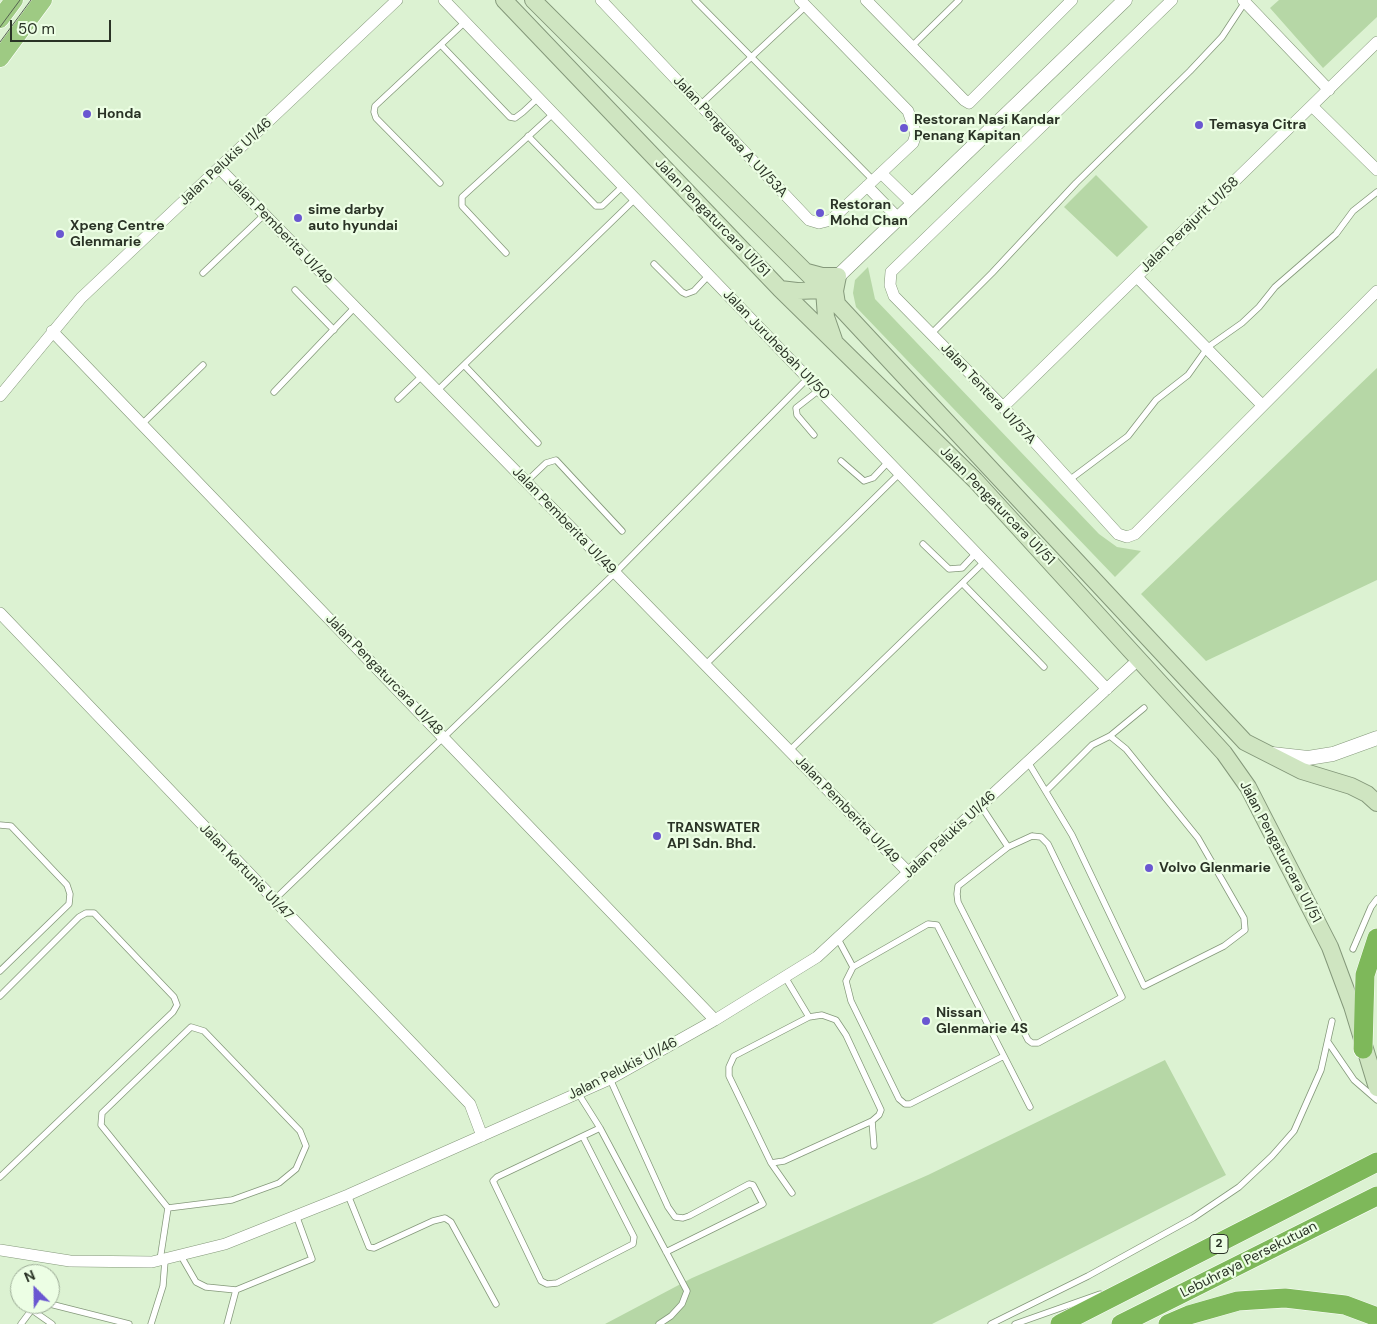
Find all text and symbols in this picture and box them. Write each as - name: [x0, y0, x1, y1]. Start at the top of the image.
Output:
- scale bar: [12, 10, 114, 42]
- text: 50 m: [18, 19, 55, 39]
- street label: Jalan Penguasa A U1/53A: [669, 73, 791, 201]
- place label: Honda: [97, 106, 142, 122]
- marker: Honda: [81, 108, 93, 120]
- place label: Restoran Nasi Kandar Penang Kapitan: [914, 112, 1060, 144]
- street label: Jalan Pelukis U1/46: [176, 115, 276, 209]
- place label: Temasya Citra: [1209, 117, 1307, 133]
- marker: Temasya Citra: [1193, 119, 1205, 131]
- marker: Restoran Nasi Kandar Penang Kapitan: [898, 122, 910, 134]
- street label: Jalan Pengaturcara U1/51: [651, 155, 773, 281]
- street label: Jalan Pemberita U1/49: [224, 174, 336, 288]
- street label: Jalan Perajurit U1/58: [1137, 174, 1243, 276]
- place label: Restoran Mohd Chan: [830, 197, 908, 230]
- place label: sime darby auto hyundai: [308, 202, 398, 234]
- marker: Restoran Mohd Chan: [814, 207, 826, 219]
- marker: sime darby auto hyundai: [292, 212, 304, 224]
- place label: Xpeng Centre Glenmarie: [70, 218, 165, 250]
- marker: Xpeng Centre Glenmarie: [54, 228, 66, 240]
- street label: Jalan Juruhebah U1/50: [719, 287, 833, 403]
- street label: Jalan Tentera U1/57A: [937, 340, 1039, 448]
- street label: Jalan Pengaturcara U1/51: [936, 443, 1058, 569]
- street label: Jalan Pemberita U1/49: [508, 464, 620, 578]
- street label: Jalan Pengaturcara U1/48: [322, 611, 446, 739]
- street label: Jalan Pemberita U1/49: [791, 753, 903, 867]
- street label: Jalan Pengaturcara U1/51: [1235, 778, 1325, 926]
- street label: Jalan Pelukis U1/46: [900, 788, 1000, 882]
- street label: Jalan Kartunis U1/47: [196, 820, 296, 924]
- place label: TRANSWATER API Sdn. Bhd.: [667, 820, 760, 852]
- marker: TRANSWATER API Sdn. Bhd.: [651, 830, 663, 842]
- place label: Volvo Glenmarie: [1159, 860, 1271, 876]
- marker: Volvo Glenmarie: [1143, 862, 1155, 874]
- place label: Nissan Glenmarie 4S: [936, 1005, 1028, 1038]
- marker: Nissan Glenmarie 4S: [920, 1015, 932, 1027]
- street label: Jalan Pelukis U1/46: [566, 1034, 680, 1104]
- street label: Lebuhraya Persekutuan: [1178, 1218, 1320, 1302]
- road number: 2: [1210, 1234, 1228, 1254]
- north arrow: [10, 1264, 60, 1314]
- text: N: [21, 1266, 38, 1286]

